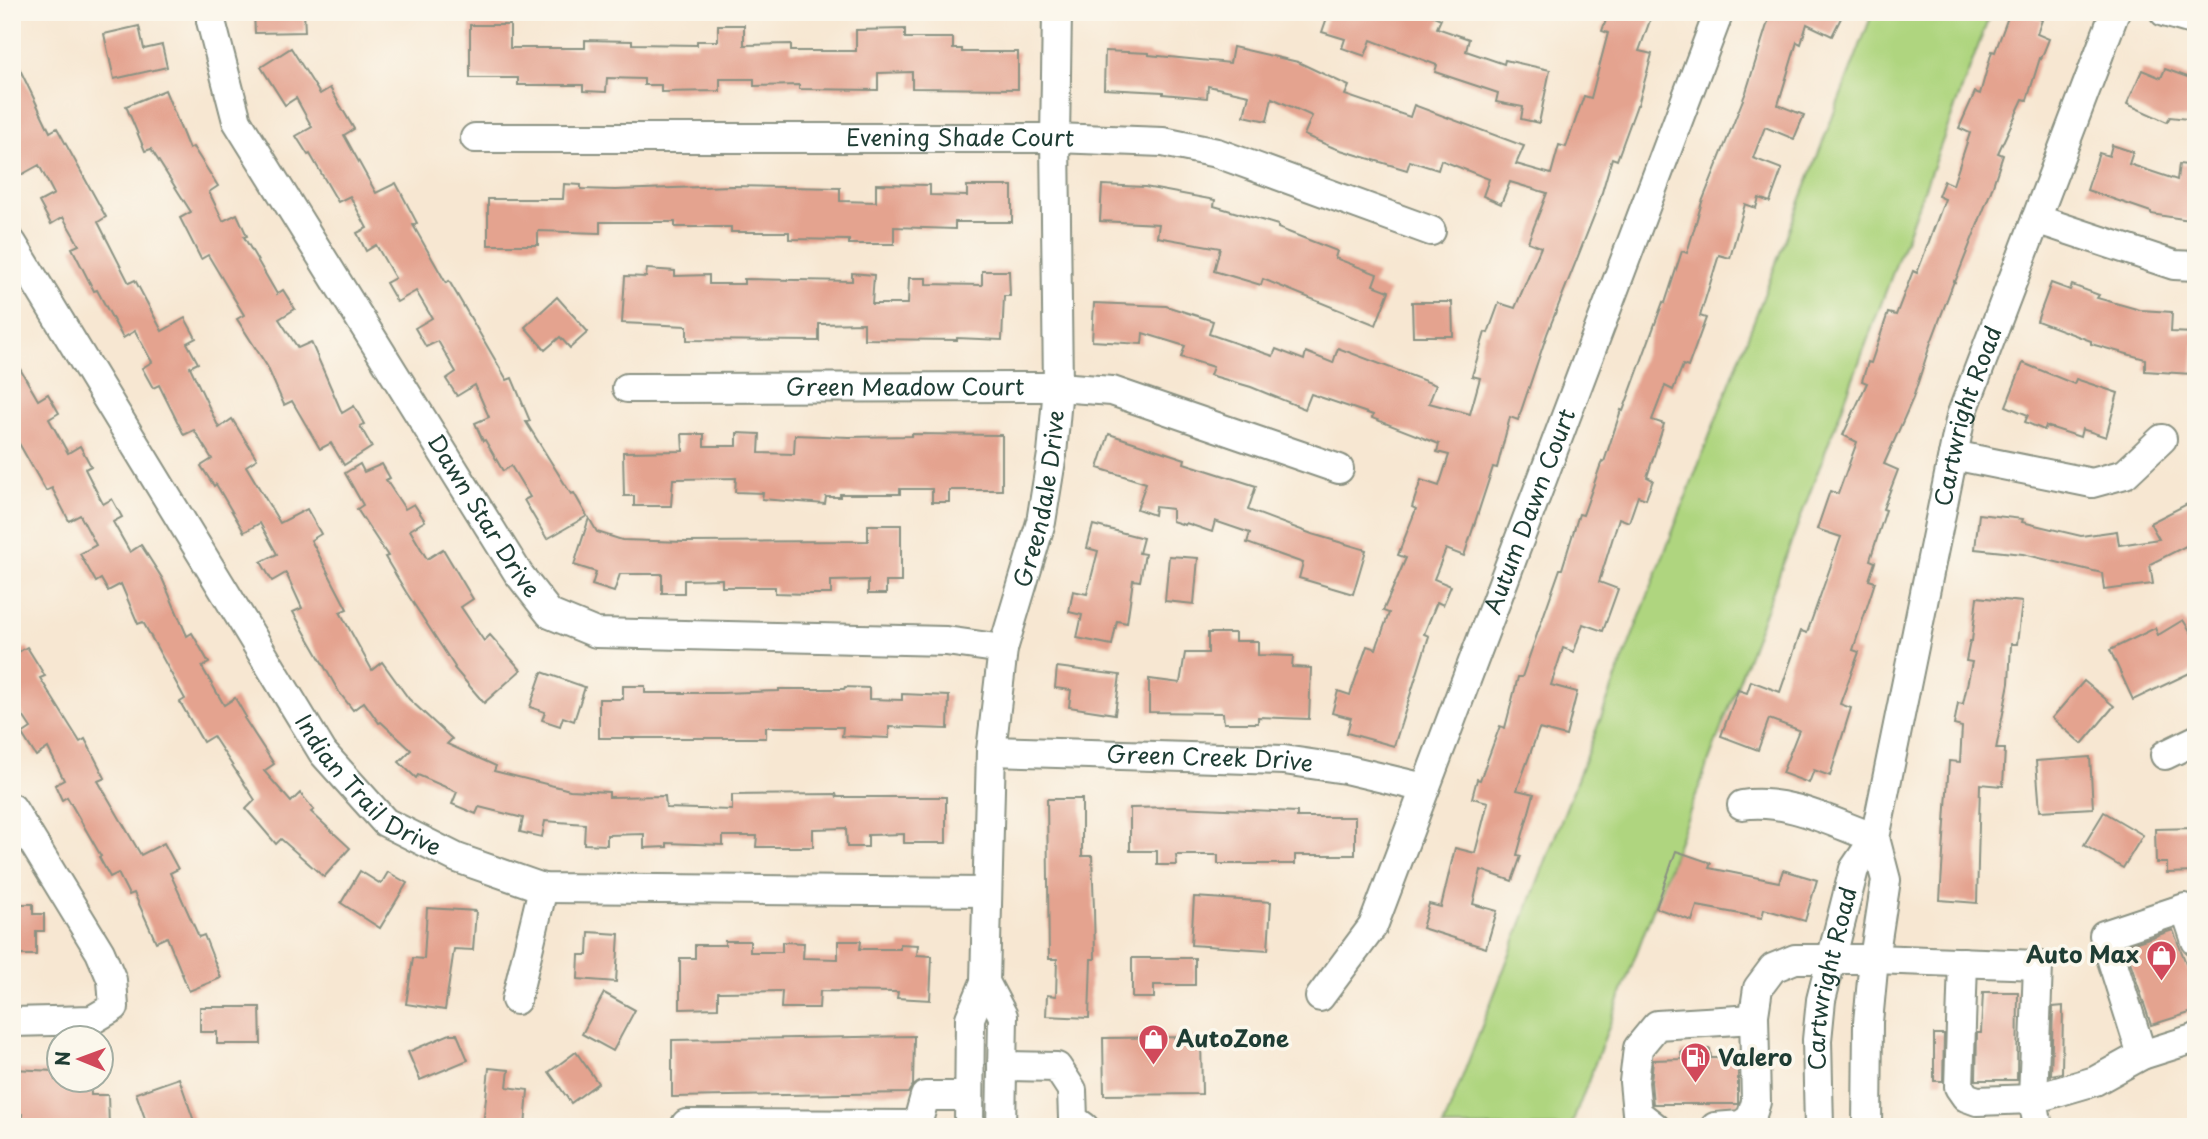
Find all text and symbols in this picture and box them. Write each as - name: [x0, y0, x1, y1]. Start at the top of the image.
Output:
- street label: Evening Shade Court: [846, 119, 1075, 155]
- street label: Cartwright Road: [1924, 321, 2010, 509]
- street label: Green Meadow Court: [786, 368, 1024, 404]
- street label: Autum Dawn Court: [1474, 403, 1583, 618]
- street label: Greendale Drive: [1003, 409, 1072, 591]
- street label: Dawn Star Drive: [420, 427, 550, 605]
- street label: Indian Trail Drive: [287, 707, 448, 864]
- street label: Green Creek Drive: [1106, 736, 1316, 780]
- street label: Cartwright Road: [1798, 883, 1865, 1071]
- place label: Auto Max: [2026, 936, 2139, 971]
- shop icon: Auto Max: [2145, 938, 2179, 982]
- place label: AutoZone: [1176, 1020, 1289, 1055]
- shop icon: AutoZone: [1136, 1022, 1170, 1066]
- north arrow: [46, 1024, 116, 1094]
- place label: Valero: [1718, 1039, 1792, 1074]
- fuel station icon: Valero: [1678, 1041, 1712, 1085]
- text: N: [48, 1051, 76, 1066]

